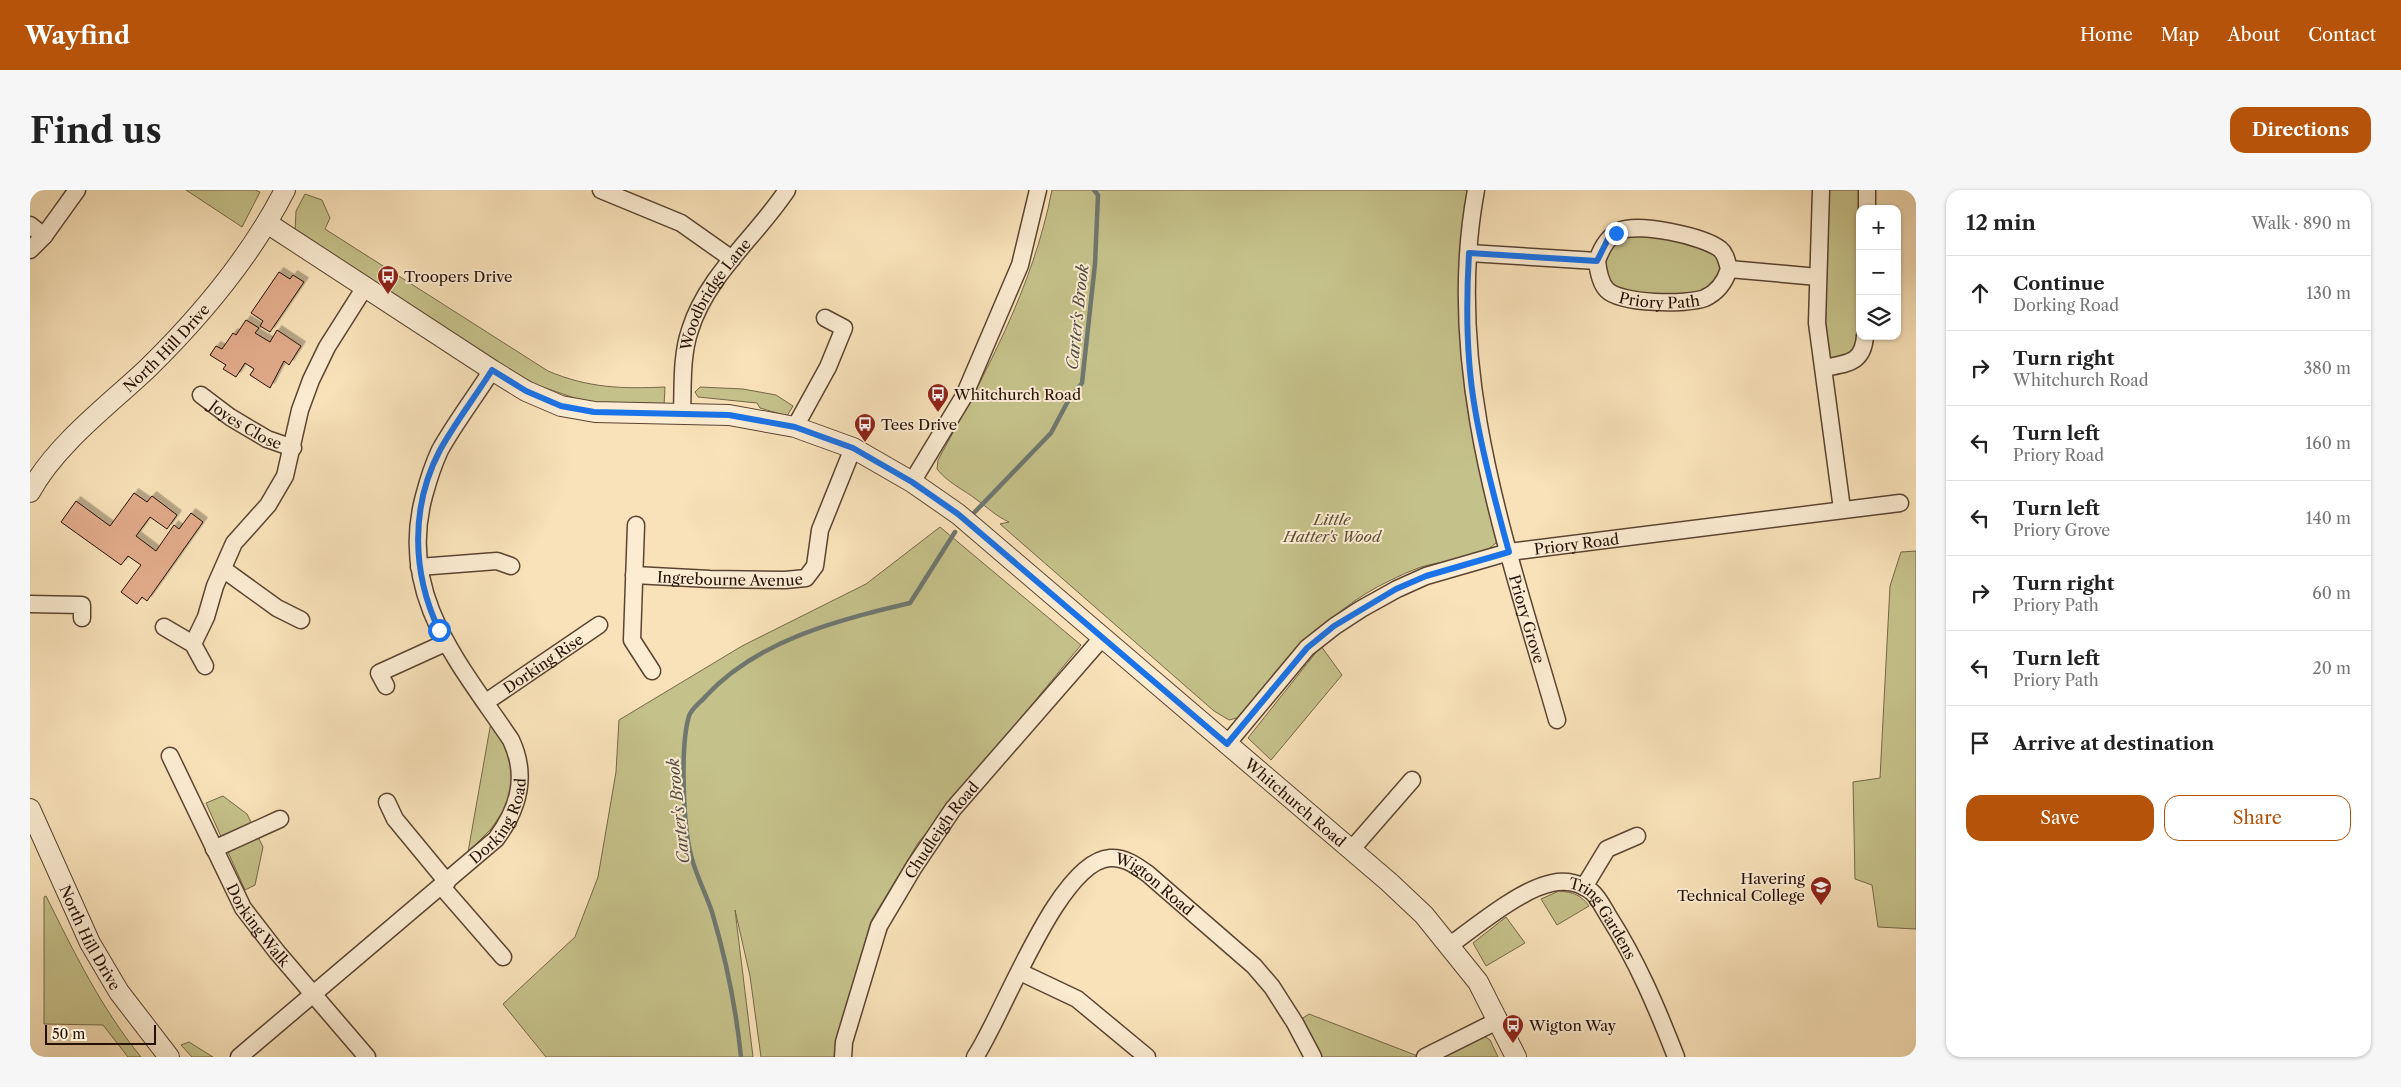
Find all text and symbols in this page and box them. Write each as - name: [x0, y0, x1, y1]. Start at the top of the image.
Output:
- text: Wayfind: [25, 21, 130, 50]
- text: Home: [2080, 24, 2133, 46]
- text: Map: [2161, 24, 2199, 46]
- text: About: [2227, 24, 2280, 46]
- text: Contact: [2308, 24, 2376, 46]
- button: Directions: [2230, 107, 2371, 153]
- text: Find us: [30, 109, 162, 152]
- map controls: [1856, 205, 1901, 340]
- button: +: [1856, 205, 1901, 250]
- text: 12 min: [1966, 210, 2036, 235]
- text: Walk · 890 m: [2252, 213, 2351, 233]
- route end: [1605, 222, 1628, 245]
- street label: Woodbridge Lane: [675, 234, 754, 353]
- button: −: [1856, 250, 1901, 295]
- water label: Carter's Brook: [1062, 263, 1093, 371]
- bus stop icon: Troopers Drive: [376, 264, 400, 295]
- place label: Troopers Drive: [404, 267, 512, 286]
- text: Continue: [2013, 272, 2105, 295]
- icon: ahead: [1966, 279, 1994, 307]
- text: 130 m: [2306, 283, 2351, 303]
- street label: Priory Path: [1617, 287, 1702, 312]
- button: layers: [1856, 295, 1901, 340]
- text: Dorking Road: [2013, 295, 2119, 315]
- street label: North Hill Drive: [119, 300, 213, 396]
- text: Turn right: [2013, 347, 2114, 370]
- icon: right: [1966, 354, 1994, 382]
- text: 380 m: [2303, 358, 2351, 378]
- text: Whitchurch Road: [2013, 370, 2149, 390]
- bus stop icon: Whitchurch Road: [926, 382, 950, 413]
- place label: Whitchurch Road: [953, 385, 1081, 404]
- street label: Joyes Close: [204, 394, 284, 453]
- bus stop icon: Tees Drive: [853, 412, 877, 443]
- place label: Tees Drive: [881, 415, 957, 434]
- text: Turn left: [2013, 422, 2100, 445]
- icon: left: [1966, 429, 1994, 457]
- text: 160 m: [2306, 433, 2351, 453]
- text: Priory Road: [2013, 445, 2104, 465]
- text: Turn left: [2013, 497, 2100, 520]
- icon: left: [1966, 504, 1994, 532]
- text: 140 m: [2306, 508, 2351, 528]
- park label: Little Hatter's Wood: [1282, 510, 1383, 546]
- text: Priory Grove: [2013, 520, 2110, 540]
- street label: Priory Road: [1533, 529, 1620, 558]
- street label: Ingrebourne Avenue: [657, 567, 804, 590]
- street label: Priory Grove: [1505, 572, 1549, 665]
- text: Turn right: [2013, 572, 2114, 595]
- icon: right: [1966, 579, 1994, 607]
- text: 60 m: [2312, 583, 2351, 603]
- text: Priory Path: [2013, 595, 2099, 615]
- route start: [428, 619, 451, 642]
- street label: Dorking Rise: [499, 629, 587, 697]
- text: Turn left: [2013, 647, 2100, 670]
- icon: left: [1966, 654, 1994, 682]
- text: 20 m: [2312, 658, 2351, 678]
- text: Priory Path: [2013, 670, 2099, 690]
- icon: arrive: [1966, 729, 1994, 757]
- text: Arrive at destination: [2013, 732, 2214, 755]
- street label: Whitchurch Road: [1240, 753, 1350, 851]
- water label: Carter's Brook: [662, 757, 693, 865]
- street label: Dorking Road: [465, 777, 529, 867]
- street label: Chudleigh Road: [900, 777, 982, 882]
- button: Save: [1966, 795, 2154, 841]
- button: Share: [2164, 795, 2351, 841]
- street label: Wigton Road: [1112, 848, 1198, 919]
- place label: Havering Technical College: [1677, 869, 1805, 905]
- street label: Tring Gardens: [1567, 873, 1641, 962]
- school or university icon: Havering Technical College: [1809, 875, 1833, 906]
- street label: Dorking Walk: [223, 880, 295, 971]
- street label: North Hill Drive: [56, 882, 125, 993]
- bus stop icon: Wigton Way: [1501, 1013, 1525, 1044]
- place label: Wigton Way: [1528, 1016, 1617, 1035]
- scale bar: [45, 1022, 156, 1045]
- text: 50 m: [52, 1025, 85, 1043]

